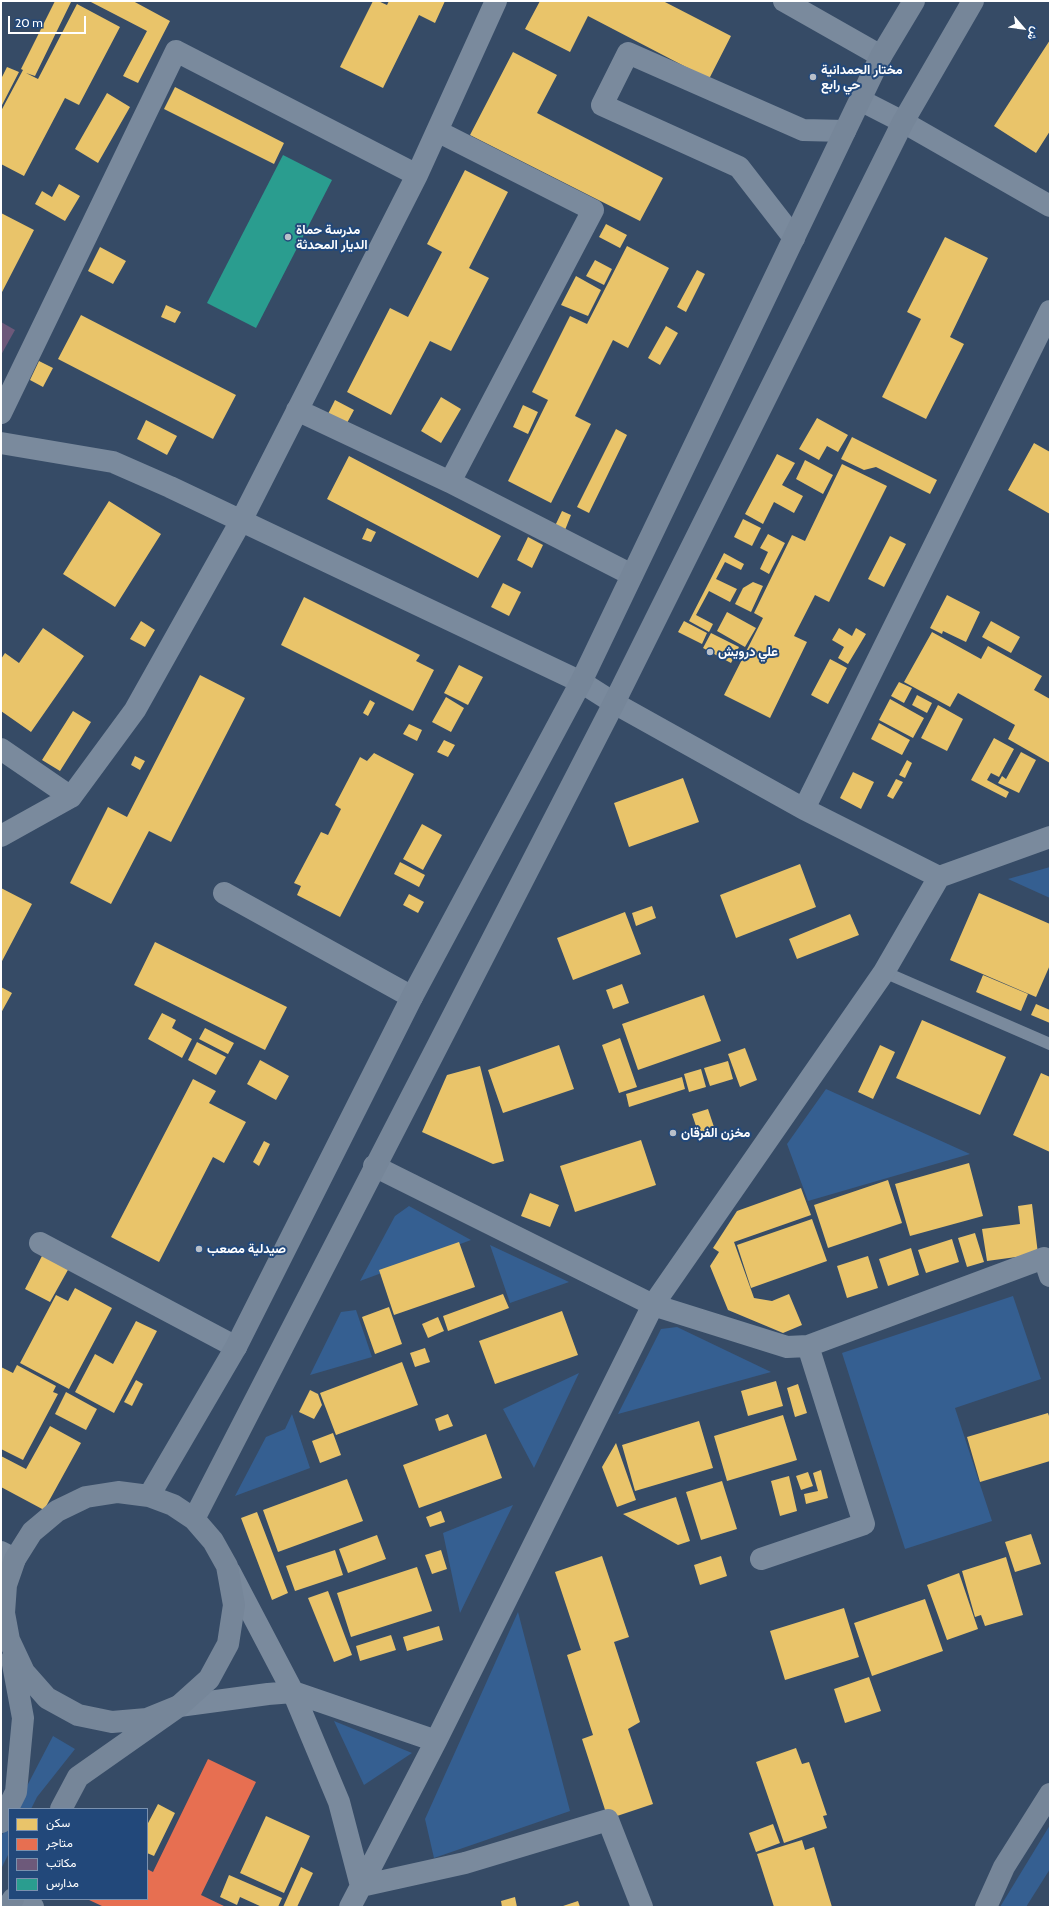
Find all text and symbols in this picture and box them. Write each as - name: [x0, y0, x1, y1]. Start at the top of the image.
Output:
- scale bar: [10, 8, 88, 34]
- north arrow: [1003, 8, 1043, 48]
- text: 20 m: [15, 15, 43, 30]
- text: ش: [1024, 25, 1043, 43]
- place label: مختار الحمدانية حي رابع: [821, 62, 903, 93]
- marker: مختار الحمدانية حي رابع: [808, 72, 818, 82]
- place label: مدرسة حماة الديار المحدثة: [296, 222, 368, 253]
- marker: مدرسة حماة الديار المحدثة: [283, 232, 293, 242]
- place label: علي درويش: [718, 644, 778, 660]
- marker: علي درويش: [705, 647, 715, 657]
- place label: مخزن الفرقان: [681, 1125, 750, 1141]
- marker: مخزن الفرقان: [668, 1128, 678, 1138]
- place label: صيدلية مصعب: [207, 1241, 286, 1257]
- marker: صيدلية مصعب: [194, 1244, 204, 1254]
- legend: [8, 1808, 148, 1900]
- text: سكن: [46, 1815, 70, 1830]
- text: متاجر: [46, 1835, 73, 1850]
- text: مكاتب: [46, 1855, 77, 1870]
- text: مدارس: [46, 1875, 79, 1890]

